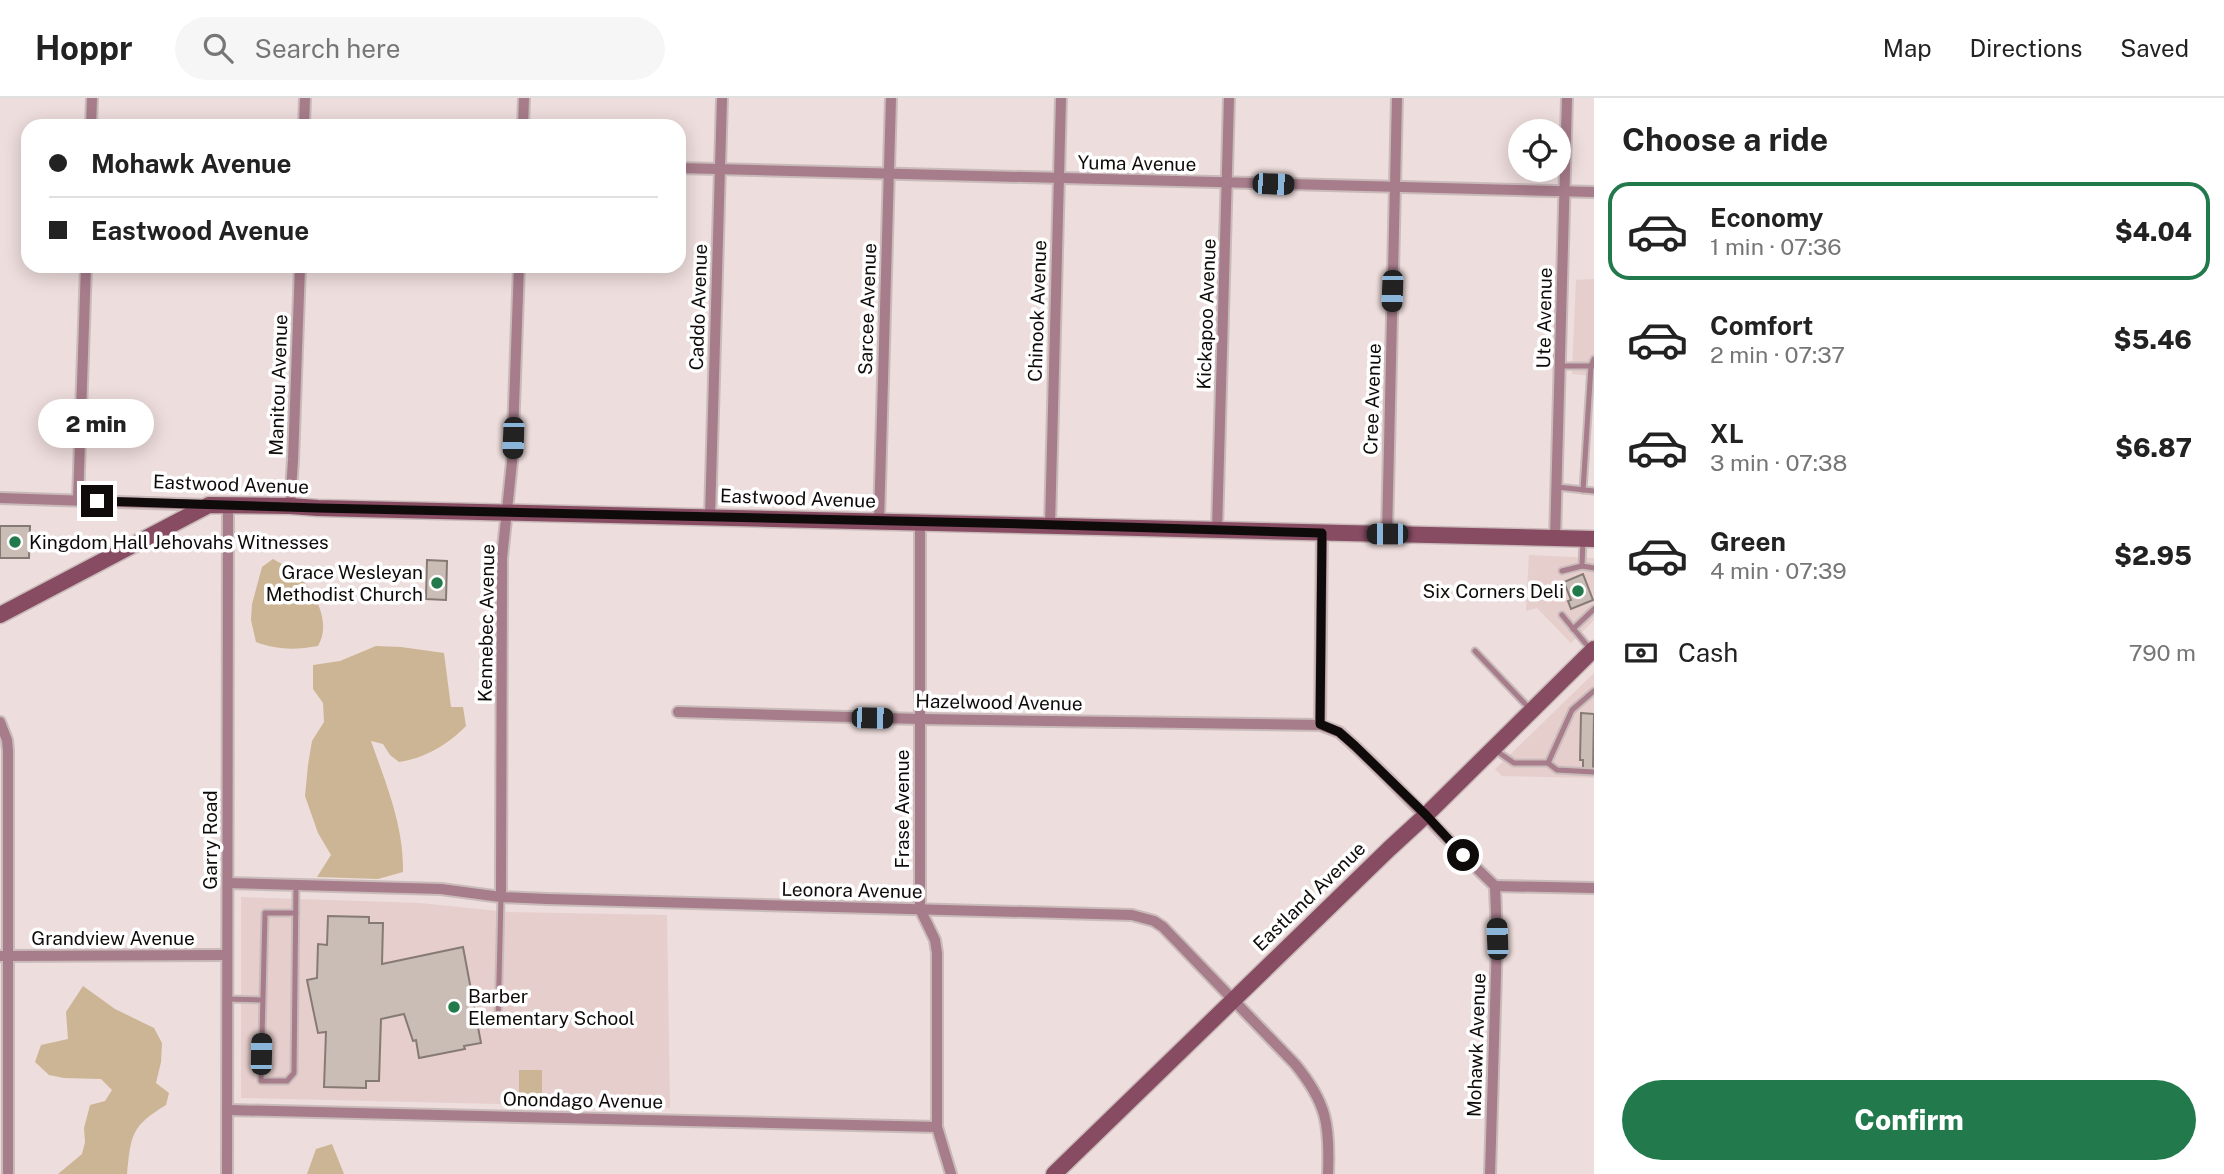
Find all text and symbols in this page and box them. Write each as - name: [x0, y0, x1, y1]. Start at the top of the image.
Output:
- search box: [175, 17, 665, 80]
- text: Hoppr: [35, 29, 133, 67]
- icon: search: [199, 29, 237, 67]
- text: Search here: [255, 33, 401, 64]
- text: Map: [1883, 34, 1932, 62]
- text: Directions: [1970, 34, 2082, 62]
- text: Saved: [2120, 34, 2189, 62]
- map controls: [1508, 119, 1571, 182]
- button: locate: [1508, 119, 1571, 182]
- text: Choose a ride: [1622, 121, 1828, 158]
- text: Mohawk Avenue: [91, 148, 292, 179]
- street label: Yuma Avenue: [1078, 151, 1196, 175]
- car: [1252, 173, 1295, 195]
- icon: car: [1626, 200, 1689, 263]
- text: Economy: [1710, 202, 1823, 233]
- text: Eastwood Avenue: [91, 215, 309, 246]
- text: $4.04: [2115, 216, 2192, 247]
- text: 1 min · 07:36: [1710, 233, 1842, 260]
- street label: Kickapoo Avenue: [1192, 238, 1220, 390]
- street label: Chinook Avenue: [1024, 240, 1050, 382]
- street label: Caddo Avenue: [685, 243, 711, 371]
- street label: Sarcee Avenue: [854, 243, 880, 375]
- street label: Ute Avenue: [1532, 267, 1556, 369]
- car: [1381, 270, 1404, 312]
- icon: car: [1626, 308, 1689, 371]
- text: Comfort: [1710, 310, 1813, 341]
- street label: Manitou Avenue: [265, 314, 291, 456]
- text: $5.46: [2114, 324, 2192, 355]
- text: 2 min · 07:37: [1710, 341, 1845, 368]
- street label: Cree Avenue: [1359, 343, 1385, 455]
- callout: 2 min: [39, 400, 155, 448]
- text: 2 min: [65, 410, 127, 437]
- icon: car: [1626, 416, 1689, 479]
- car: [502, 417, 525, 459]
- text: XL: [1710, 418, 1744, 449]
- text: $6.87: [2115, 432, 2192, 463]
- text: 3 min · 07:38: [1710, 449, 1847, 476]
- street label: Eastwood Avenue: [153, 470, 309, 498]
- street label: Eastwood Avenue: [720, 484, 876, 512]
- route end: [81, 485, 113, 517]
- car: [1367, 524, 1409, 545]
- icon: car: [1626, 524, 1689, 587]
- text: Green: [1710, 526, 1786, 557]
- place label: Kingdom Hall Jehovahs Witnesses: [29, 531, 329, 553]
- marker: Kingdom Hall Jehovahs Witnesses: [7, 534, 23, 550]
- text: $2.95: [2114, 540, 2192, 571]
- street label: Kennebec Avenue: [474, 544, 498, 702]
- text: 4 min · 07:39: [1710, 557, 1847, 584]
- place label: Grace Wesleyan Methodist Church: [266, 561, 423, 605]
- marker: Grace Wesleyan Methodist Church: [429, 575, 445, 591]
- place label: Six Corners Deli: [1422, 580, 1564, 602]
- marker: Six Corners Deli: [1570, 583, 1586, 599]
- icon: cash: [1622, 634, 1660, 672]
- text: Cash: [1678, 637, 1738, 668]
- text: 790 m: [2129, 639, 2196, 666]
- street label: Hazelwood Avenue: [915, 690, 1083, 714]
- car: [851, 707, 894, 729]
- street label: Frase Avenue: [891, 750, 913, 868]
- street label: Garry Road: [199, 790, 221, 890]
- street label: Eastland Avenue: [1248, 837, 1370, 955]
- route start: [1447, 839, 1479, 871]
- street label: Leonora Avenue: [781, 878, 923, 902]
- car: [1486, 918, 1509, 960]
- street label: Grandview Avenue: [31, 927, 195, 949]
- street label: Mohawk Avenue: [1462, 973, 1490, 1117]
- place label: Barber Elementary School: [468, 985, 635, 1029]
- marker: Barber Elementary School: [446, 999, 462, 1015]
- car: [251, 1033, 272, 1075]
- button: Confirm: [1622, 1080, 2196, 1160]
- street label: Onondago Avenue: [503, 1088, 663, 1112]

